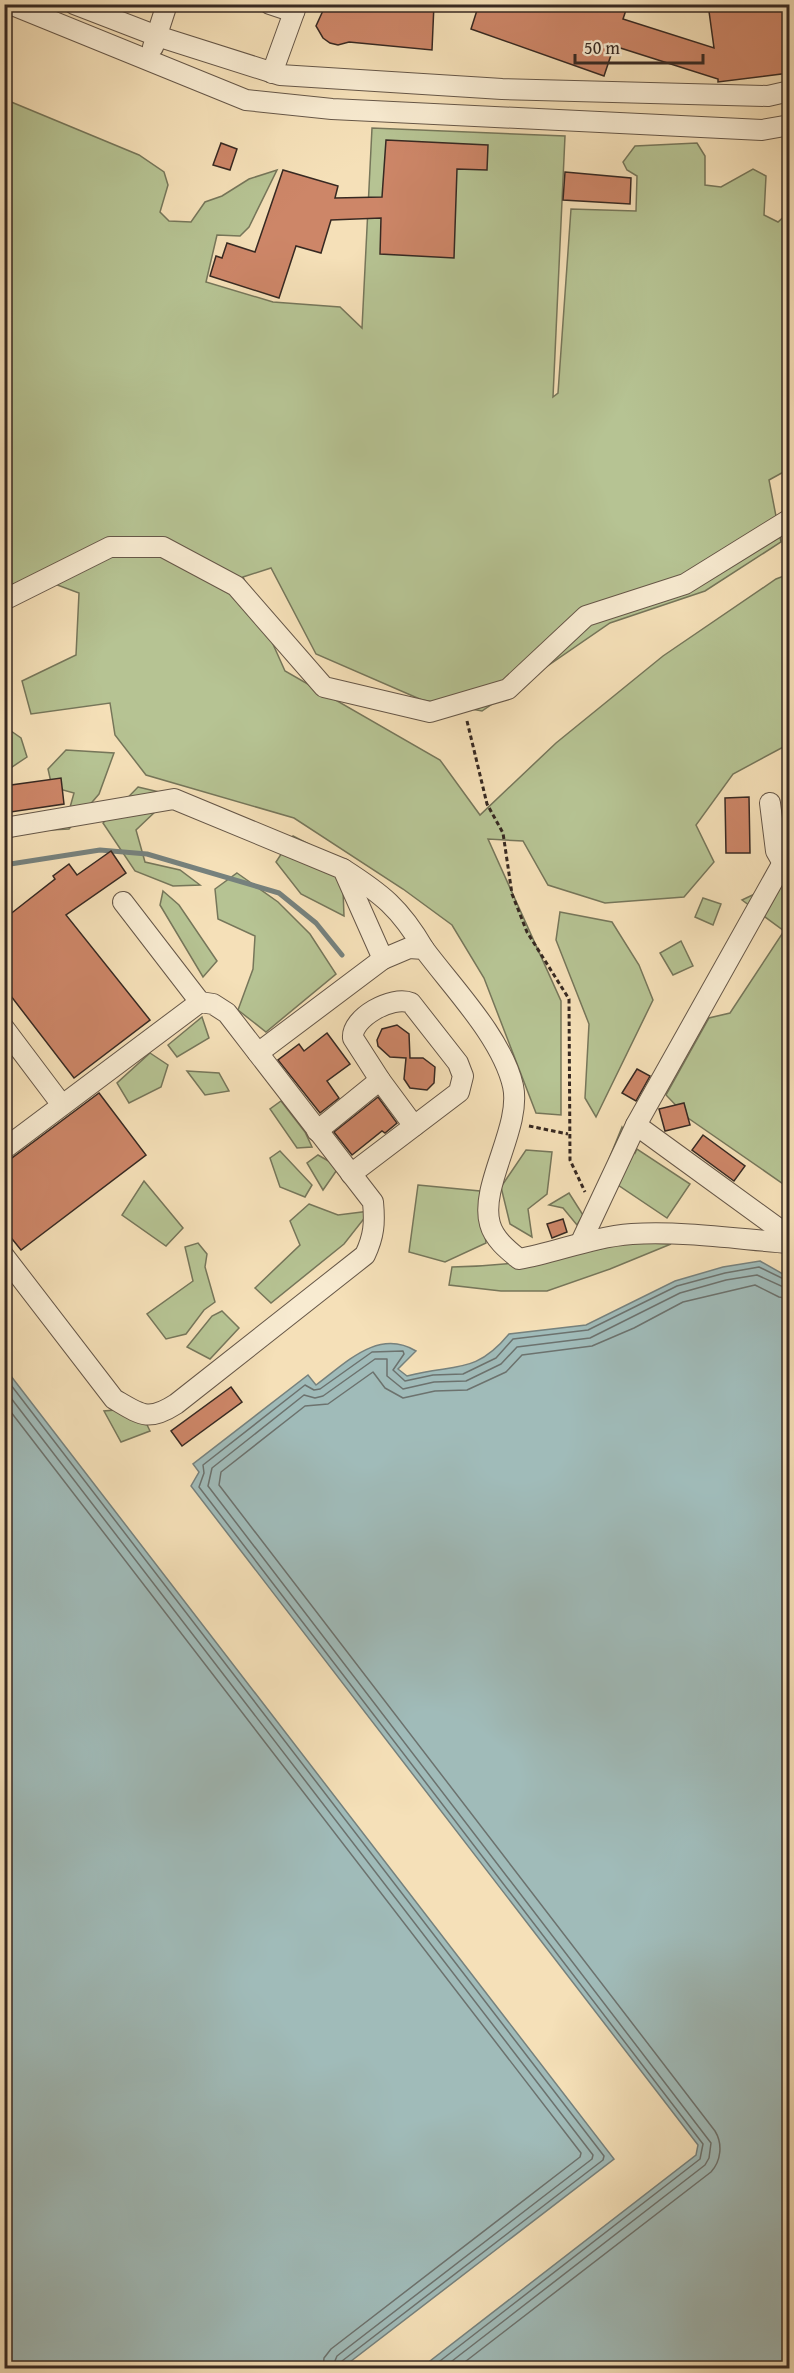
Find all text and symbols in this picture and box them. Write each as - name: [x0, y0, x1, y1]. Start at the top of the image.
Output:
- scale bar: [575, 27, 702, 65]
- text: 50 m: [584, 34, 620, 61]

